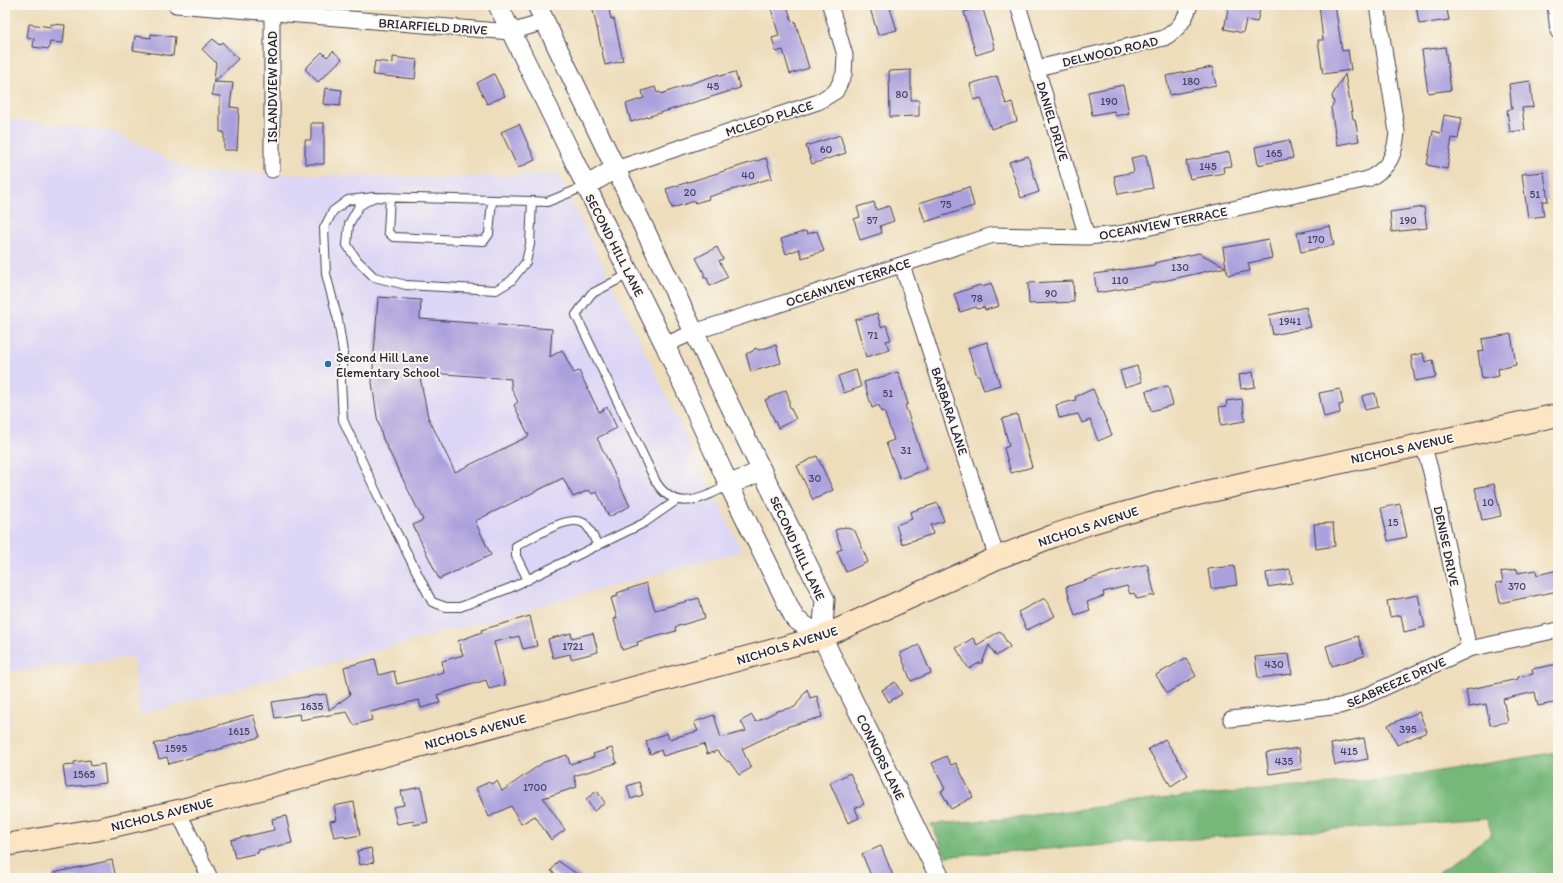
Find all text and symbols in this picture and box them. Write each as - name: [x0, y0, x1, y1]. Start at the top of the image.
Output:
- street label: BRIARFIELD DRIVE: [378, 15, 488, 38]
- street label: ISLANDVIEW ROAD: [265, 31, 280, 143]
- street label: DELWOOD ROAD: [1061, 33, 1160, 70]
- house number: 180: [1182, 75, 1200, 88]
- house number: 45: [707, 80, 719, 93]
- street label: DANIEL DRIVE: [1033, 80, 1072, 163]
- house number: 80: [896, 88, 909, 101]
- house number: 190: [1100, 95, 1118, 108]
- street label: MCLEOD PLACE: [724, 97, 815, 140]
- house number: 60: [820, 143, 833, 156]
- house number: 165: [1266, 147, 1283, 160]
- house number: 145: [1199, 160, 1217, 173]
- house number: 40: [741, 169, 755, 182]
- house number: 20: [684, 186, 697, 199]
- house number: 51: [1530, 188, 1540, 201]
- street label: SECOND HILL LANE: [582, 191, 647, 299]
- house number: 75: [940, 198, 952, 211]
- street label: OCEANVIEW TERRACE: [1098, 204, 1228, 243]
- house number: 57: [866, 214, 878, 227]
- house number: 190: [1399, 214, 1417, 227]
- house number: 170: [1307, 233, 1325, 246]
- street label: OCEANVIEW TERRACE: [784, 255, 912, 310]
- house number: 130: [1171, 261, 1189, 274]
- house number: 110: [1112, 274, 1129, 287]
- house number: 90: [1045, 287, 1057, 300]
- house number: 78: [971, 292, 983, 305]
- house number: 1941: [1279, 315, 1301, 328]
- house number: 71: [868, 329, 878, 342]
- place label: Second Hill Lane Elementary School: [336, 350, 440, 380]
- marker: Second Hill Lane Elementary School: [323, 359, 333, 369]
- street label: BARBARA LANE: [928, 365, 971, 457]
- house number: 51: [883, 387, 893, 400]
- street label: NICHOLS AVENUE: [1349, 430, 1455, 467]
- house number: 31: [900, 444, 912, 457]
- house number: 30: [809, 472, 822, 485]
- street label: SECOND HILL LANE: [767, 494, 828, 603]
- house number: 10: [1482, 496, 1494, 509]
- street label: NICHOLS AVENUE: [1036, 503, 1140, 550]
- street label: DENISE DRIVE: [1431, 505, 1462, 588]
- house number: 15: [1388, 516, 1399, 529]
- house number: 370: [1508, 580, 1526, 593]
- street label: NICHOLS AVENUE: [735, 623, 840, 668]
- house number: 1721: [562, 640, 584, 653]
- street label: SEABREEZE DRIVE: [1344, 654, 1448, 711]
- house number: 430: [1264, 658, 1284, 671]
- house number: 1635: [301, 700, 324, 713]
- street label: NICHOLS AVENUE: [423, 711, 528, 752]
- street label: CONNORS LANE: [853, 712, 908, 803]
- house number: 395: [1399, 723, 1417, 736]
- house number: 1615: [228, 725, 250, 738]
- house number: 1595: [165, 742, 187, 755]
- house number: 415: [1340, 745, 1358, 758]
- house number: 435: [1275, 755, 1293, 768]
- house number: 1565: [73, 768, 95, 781]
- house number: 1700: [523, 781, 547, 794]
- street label: NICHOLS AVENUE: [109, 795, 215, 834]

